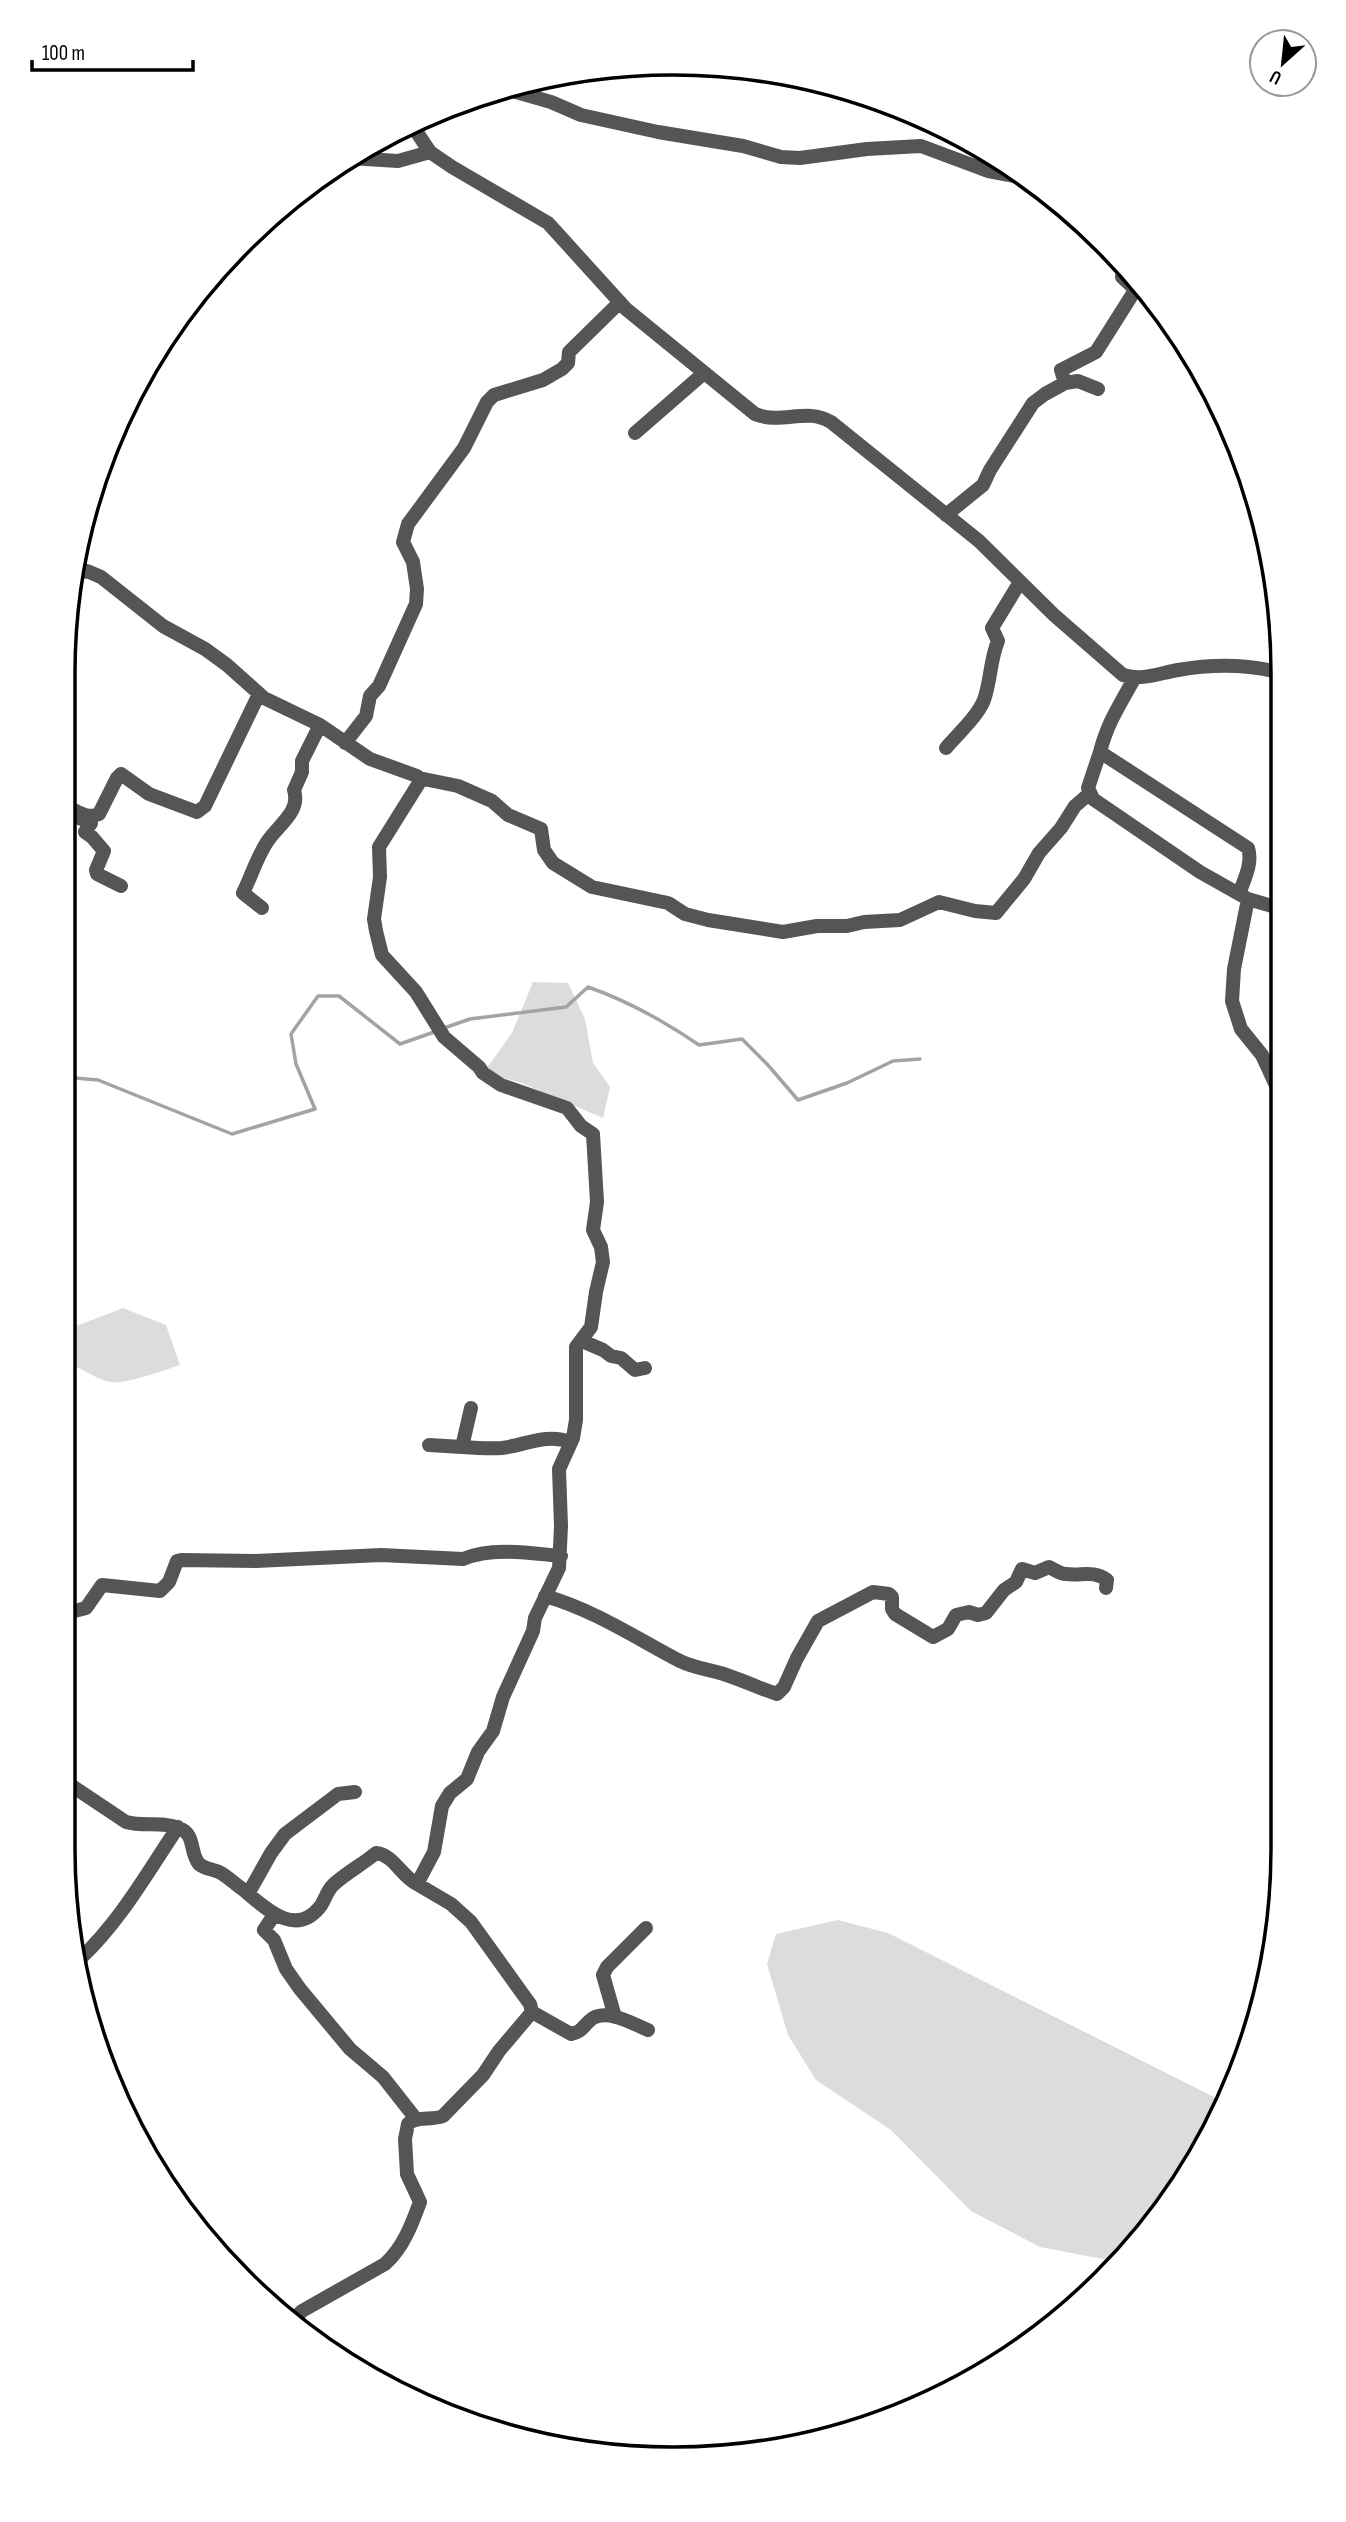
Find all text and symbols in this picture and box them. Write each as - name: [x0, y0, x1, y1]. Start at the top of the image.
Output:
- scale bar: [32, 28, 192, 72]
- north arrow: [1248, 28, 1318, 98]
- text: 100 m: [42, 41, 85, 66]
- text: U: [1266, 64, 1286, 89]

